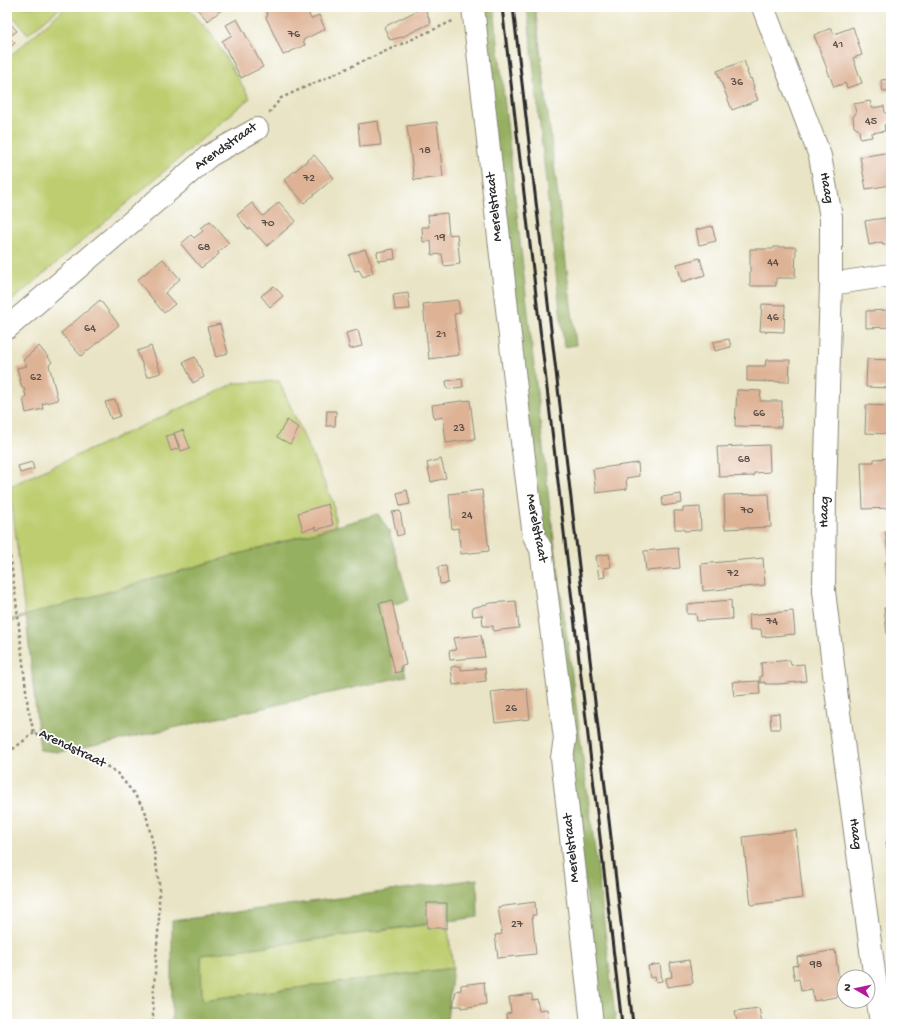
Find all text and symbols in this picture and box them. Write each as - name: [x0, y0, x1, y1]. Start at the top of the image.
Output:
- house number: 76: [287, 28, 301, 42]
- house number: 41: [833, 38, 843, 52]
- house number: 36: [730, 76, 744, 90]
- house number: 45: [865, 115, 877, 129]
- street label: Arendstraat: [191, 119, 262, 175]
- house number: 18: [418, 144, 431, 158]
- street label: Merelstraat: [483, 170, 507, 242]
- street label: Haag: [815, 171, 837, 205]
- house number: 72: [302, 172, 315, 186]
- house number: 70: [260, 217, 275, 231]
- house number: 19: [434, 231, 445, 245]
- house number: 68: [198, 241, 211, 255]
- house number: 44: [767, 256, 779, 270]
- house number: 46: [767, 311, 780, 325]
- house number: 64: [84, 322, 96, 336]
- house number: 21: [436, 328, 447, 342]
- house number: 62: [30, 371, 42, 385]
- house number: 66: [753, 407, 766, 421]
- house number: 23: [453, 422, 465, 436]
- house number: 68: [738, 453, 751, 467]
- street label: Merelstraat: [521, 492, 551, 565]
- street label: Haag: [816, 496, 834, 528]
- house number: 70: [739, 504, 754, 518]
- house number: 24: [461, 509, 473, 523]
- house number: 72: [726, 567, 739, 581]
- house number: 74: [765, 615, 778, 629]
- house number: 26: [505, 702, 518, 716]
- street label: Arendstraat: [36, 725, 109, 773]
- street label: Merelstraat: [560, 811, 584, 883]
- street label: Haag: [844, 817, 866, 851]
- house number: 27: [511, 918, 524, 932]
- house number: 98: [809, 958, 823, 972]
- north arrow: [836, 969, 876, 1009]
- text: N: [842, 983, 855, 992]

